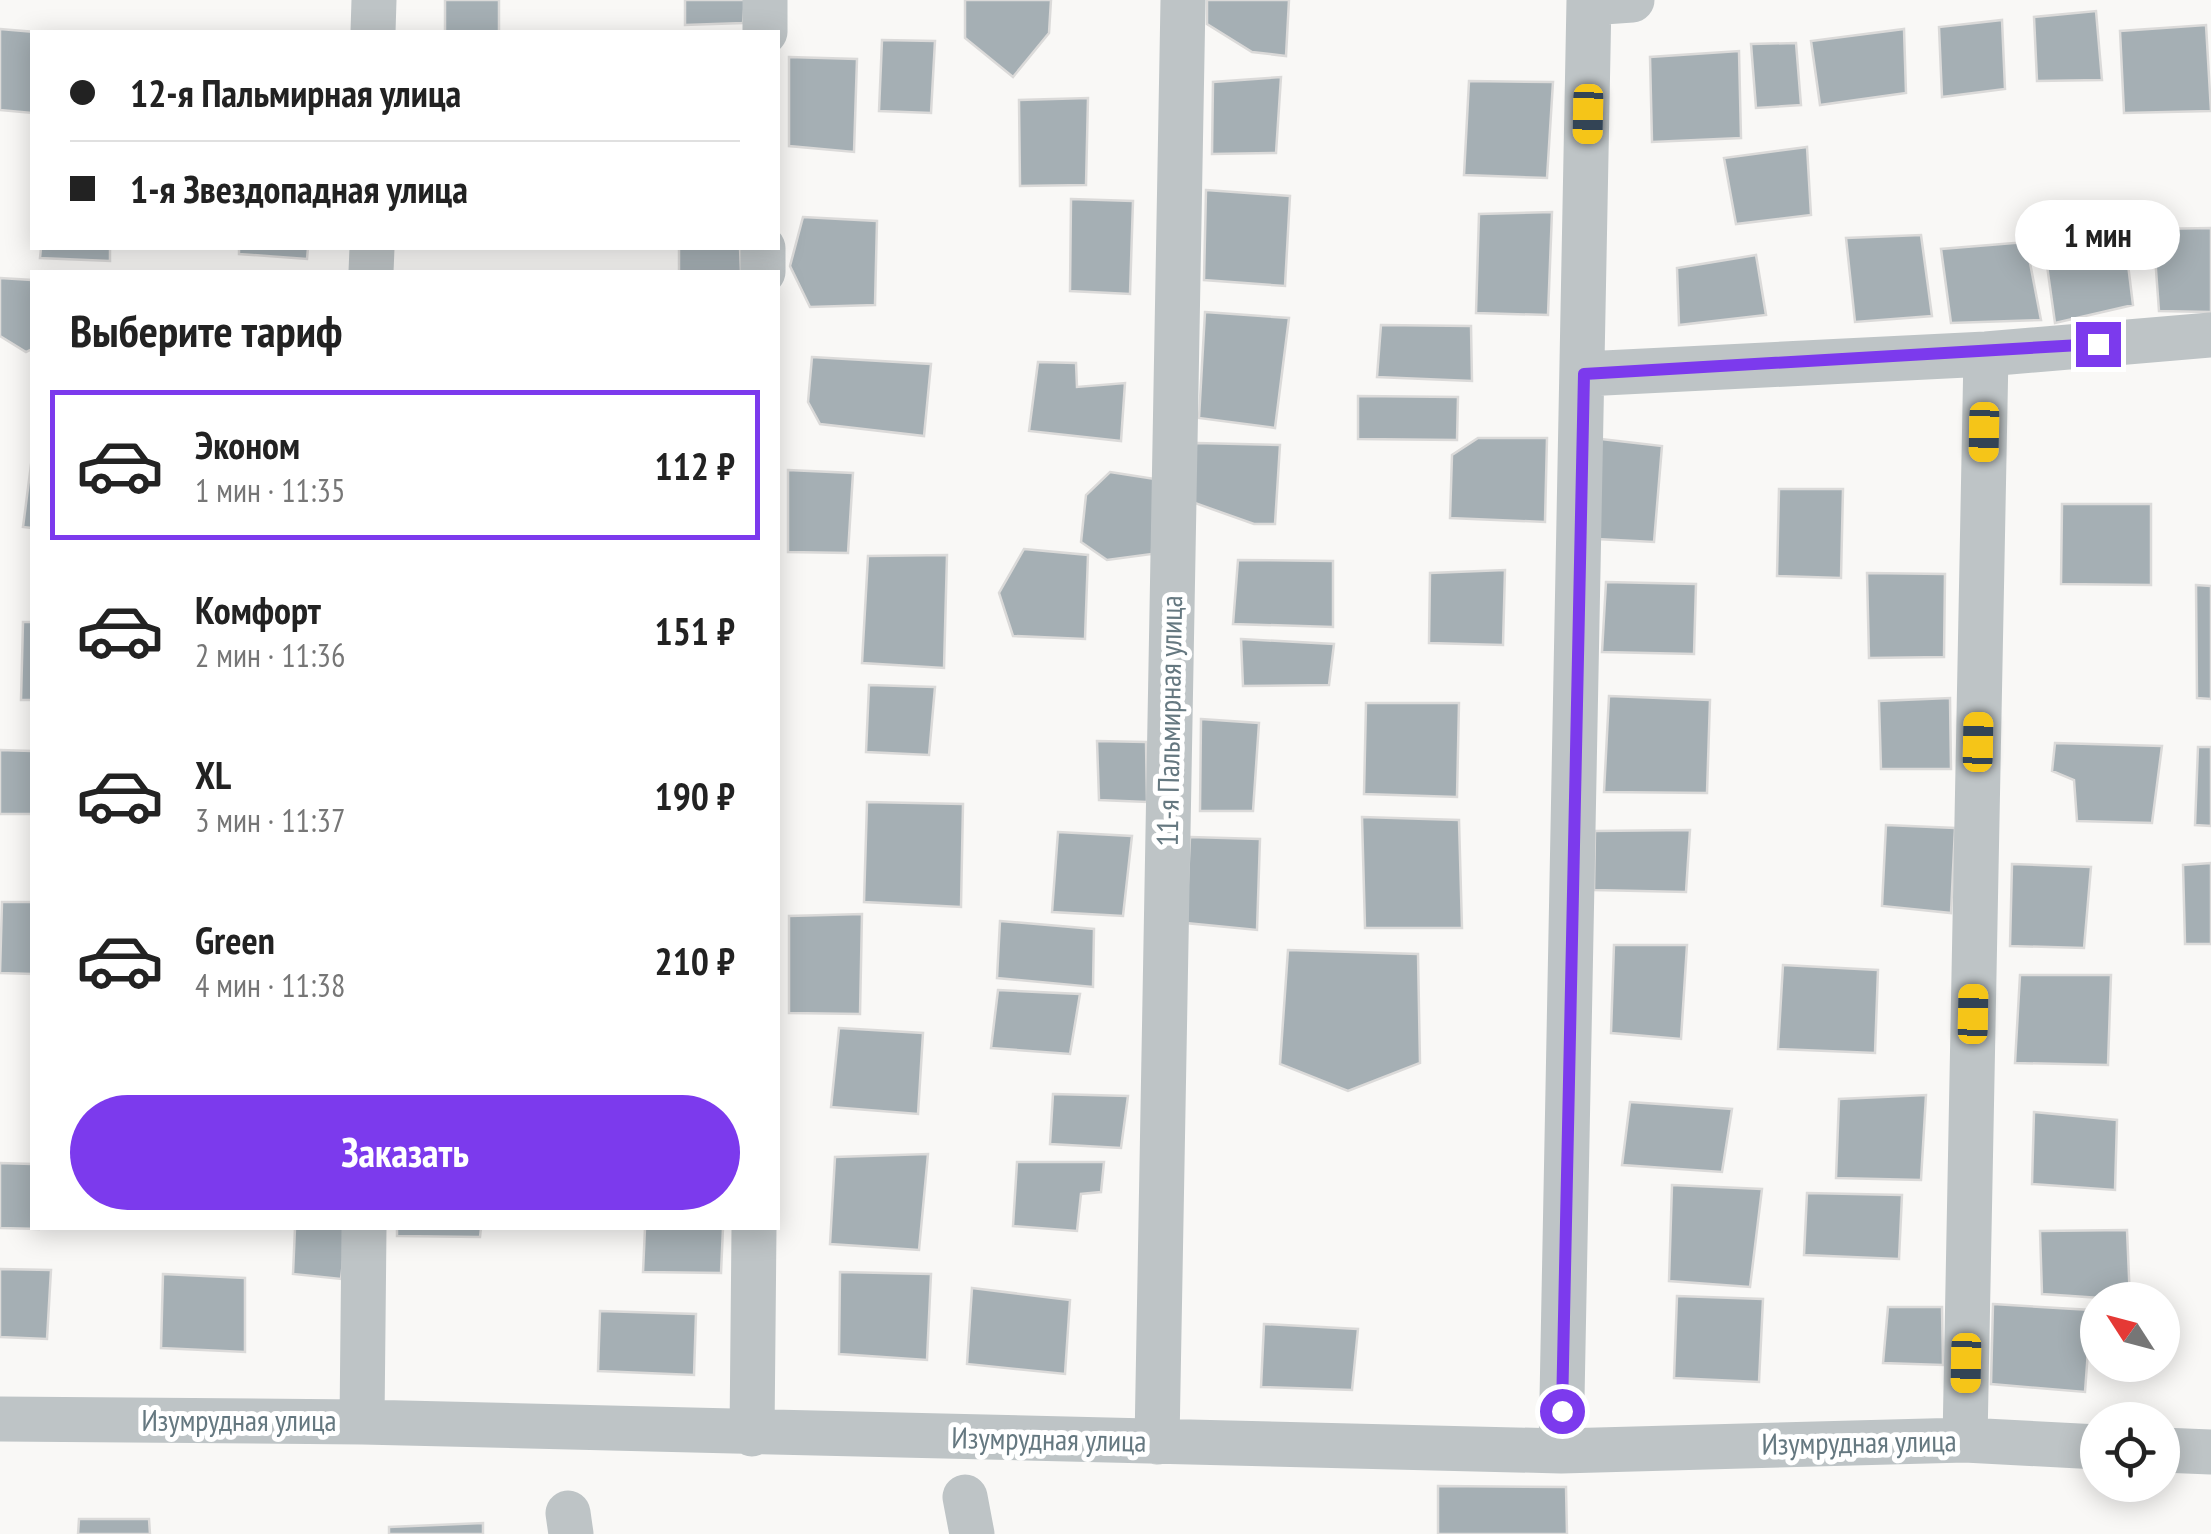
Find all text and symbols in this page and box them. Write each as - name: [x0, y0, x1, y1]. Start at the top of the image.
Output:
- text: 12-я Пальмирная улица: [130, 68, 461, 117]
- car: [1572, 84, 1604, 144]
- text: 1-я Звездопадная улица: [130, 164, 468, 213]
- callout: 1 мин: [2016, 199, 2180, 269]
- text: 1 мин: [2063, 214, 2132, 256]
- text: Выберите тариф: [70, 301, 342, 359]
- route end: [2076, 322, 2121, 367]
- car: [1968, 402, 2000, 462]
- icon: car: [75, 420, 165, 510]
- text: Эконом: [195, 420, 300, 469]
- text: 112 ₽: [655, 441, 735, 490]
- text: 1 мин · 11:35: [195, 469, 345, 511]
- icon: car: [75, 585, 165, 675]
- text: Комфорт: [195, 585, 321, 634]
- street label: 11-я Пальмирная улица: [1147, 595, 1190, 847]
- text: 151 ₽: [655, 606, 735, 655]
- text: 2 мин · 11:36: [195, 634, 345, 676]
- car: [1962, 712, 1994, 772]
- icon: car: [75, 750, 165, 840]
- text: XL: [195, 750, 231, 799]
- text: 190 ₽: [655, 771, 735, 820]
- text: 3 мин · 11:37: [195, 799, 345, 841]
- icon: car: [75, 915, 165, 1005]
- text: Green: [195, 915, 275, 964]
- text: 210 ₽: [655, 936, 735, 985]
- text: 4 мин · 11:38: [195, 964, 345, 1006]
- car: [1957, 984, 1989, 1044]
- button: Заказать: [70, 1095, 740, 1210]
- north arrow: [2080, 1282, 2180, 1382]
- map controls: [2080, 1282, 2180, 1502]
- car: [1950, 1333, 1982, 1393]
- route start: [1540, 1389, 1585, 1434]
- street label: Изумрудная улица: [142, 1400, 336, 1439]
- button: locate: [2080, 1402, 2180, 1502]
- street label: Изумрудная улица: [951, 1417, 1147, 1460]
- street label: Изумрудная улица: [1761, 1420, 1957, 1463]

